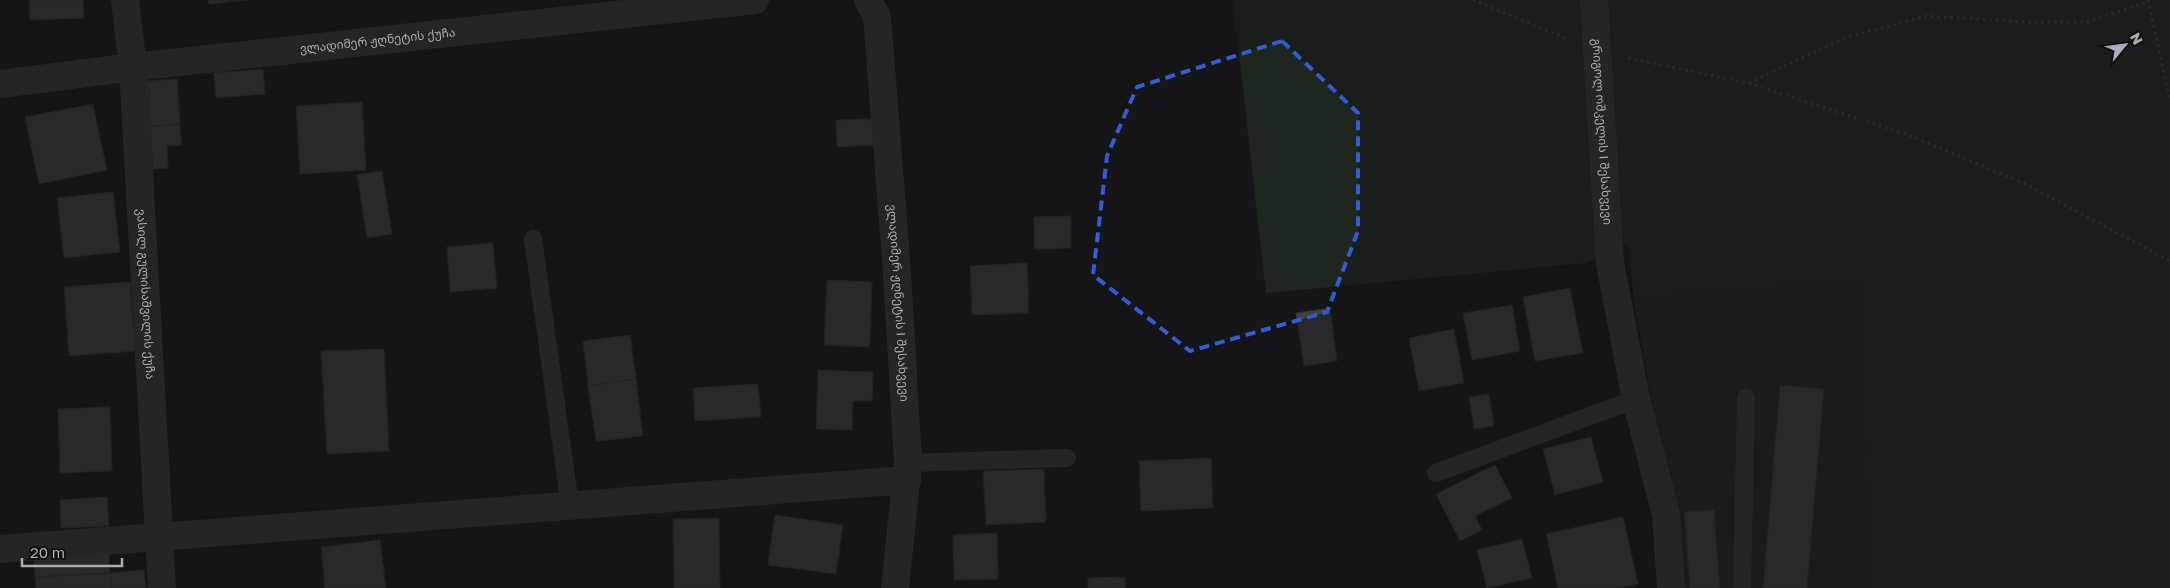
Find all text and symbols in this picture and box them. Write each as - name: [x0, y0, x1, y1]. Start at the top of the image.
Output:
- north arrow: [2100, 20, 2150, 70]
- street label: ვლადიმერ ჟღნეტის ქუჩა: [299, 24, 456, 56]
- text: N: [2127, 30, 2147, 47]
- street label: გრიგოლ ოშკელის I შესახვევი: [1589, 38, 1616, 225]
- street label: ვლადიმერ ჟღნეტის I შესახვევი: [884, 204, 912, 402]
- street label: ვასილ გულისაშვილის ქუჩა: [134, 208, 158, 380]
- scale bar: [22, 536, 122, 568]
- text: 20 m: [30, 543, 65, 561]

